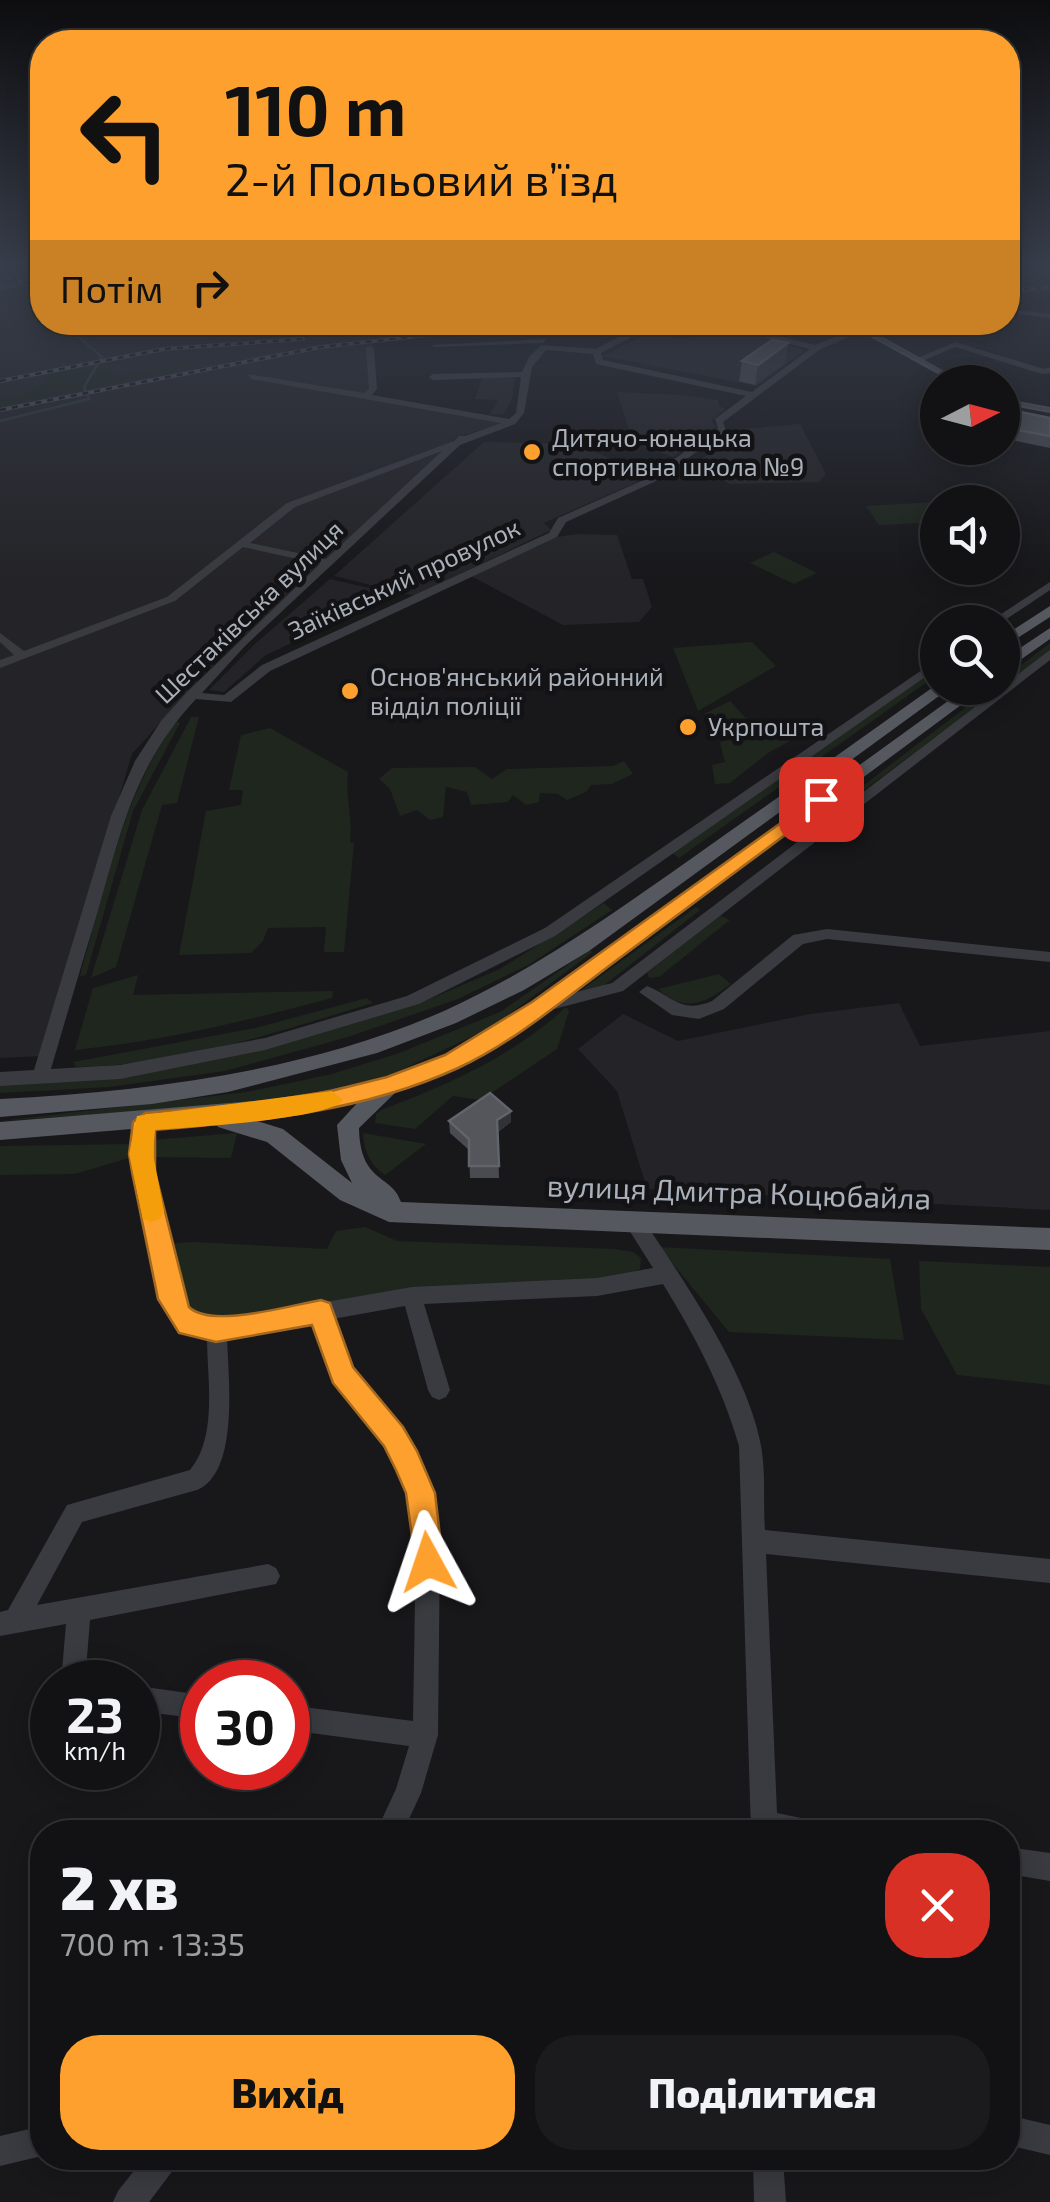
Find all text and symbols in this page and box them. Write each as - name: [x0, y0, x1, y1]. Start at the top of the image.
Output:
- text: 110 m: [225, 66, 406, 150]
- icon: left: [60, 70, 190, 200]
- text: 2-й Польовий в’їзд: [225, 151, 618, 205]
- icon: right: [183, 260, 238, 315]
- text: Потім: [60, 265, 163, 311]
- north arrow: [920, 365, 1020, 465]
- map controls: [920, 365, 1020, 705]
- place label: Дитячо-юнацька спортивна школа №9: [552, 422, 804, 481]
- marker: Дитячо-юнацька спортивна школа №9: [521, 441, 543, 463]
- button: sound: [920, 485, 1020, 585]
- street label: Заїківський провулок: [283, 511, 525, 646]
- street label: Шестаківська вулиця: [148, 514, 349, 710]
- button: search: [920, 605, 1020, 705]
- place label: Основ'янський районний відділ поліції: [370, 661, 664, 720]
- marker: Основ'янський районний відділ поліції: [339, 680, 361, 702]
- place label: Укрпошта: [708, 711, 824, 741]
- marker: Укрпошта: [677, 716, 699, 738]
- pin: [779, 757, 864, 842]
- icon: arrive: [794, 772, 849, 827]
- street label: вулиця Дмитра Коцюбайла: [546, 1166, 932, 1217]
- position arrow: [376, 1510, 480, 1614]
- speed limit sign: 30: [180, 1660, 310, 1790]
- text: 23: [66, 1683, 124, 1743]
- text: km/h: [64, 1735, 126, 1765]
- text: 2 хв: [60, 1850, 179, 1922]
- button: close: [885, 1853, 990, 1958]
- text: 700 m · 13:35: [60, 1924, 245, 1962]
- button: Вихід: [60, 2035, 515, 2150]
- button: Поділитися: [535, 2035, 990, 2150]

